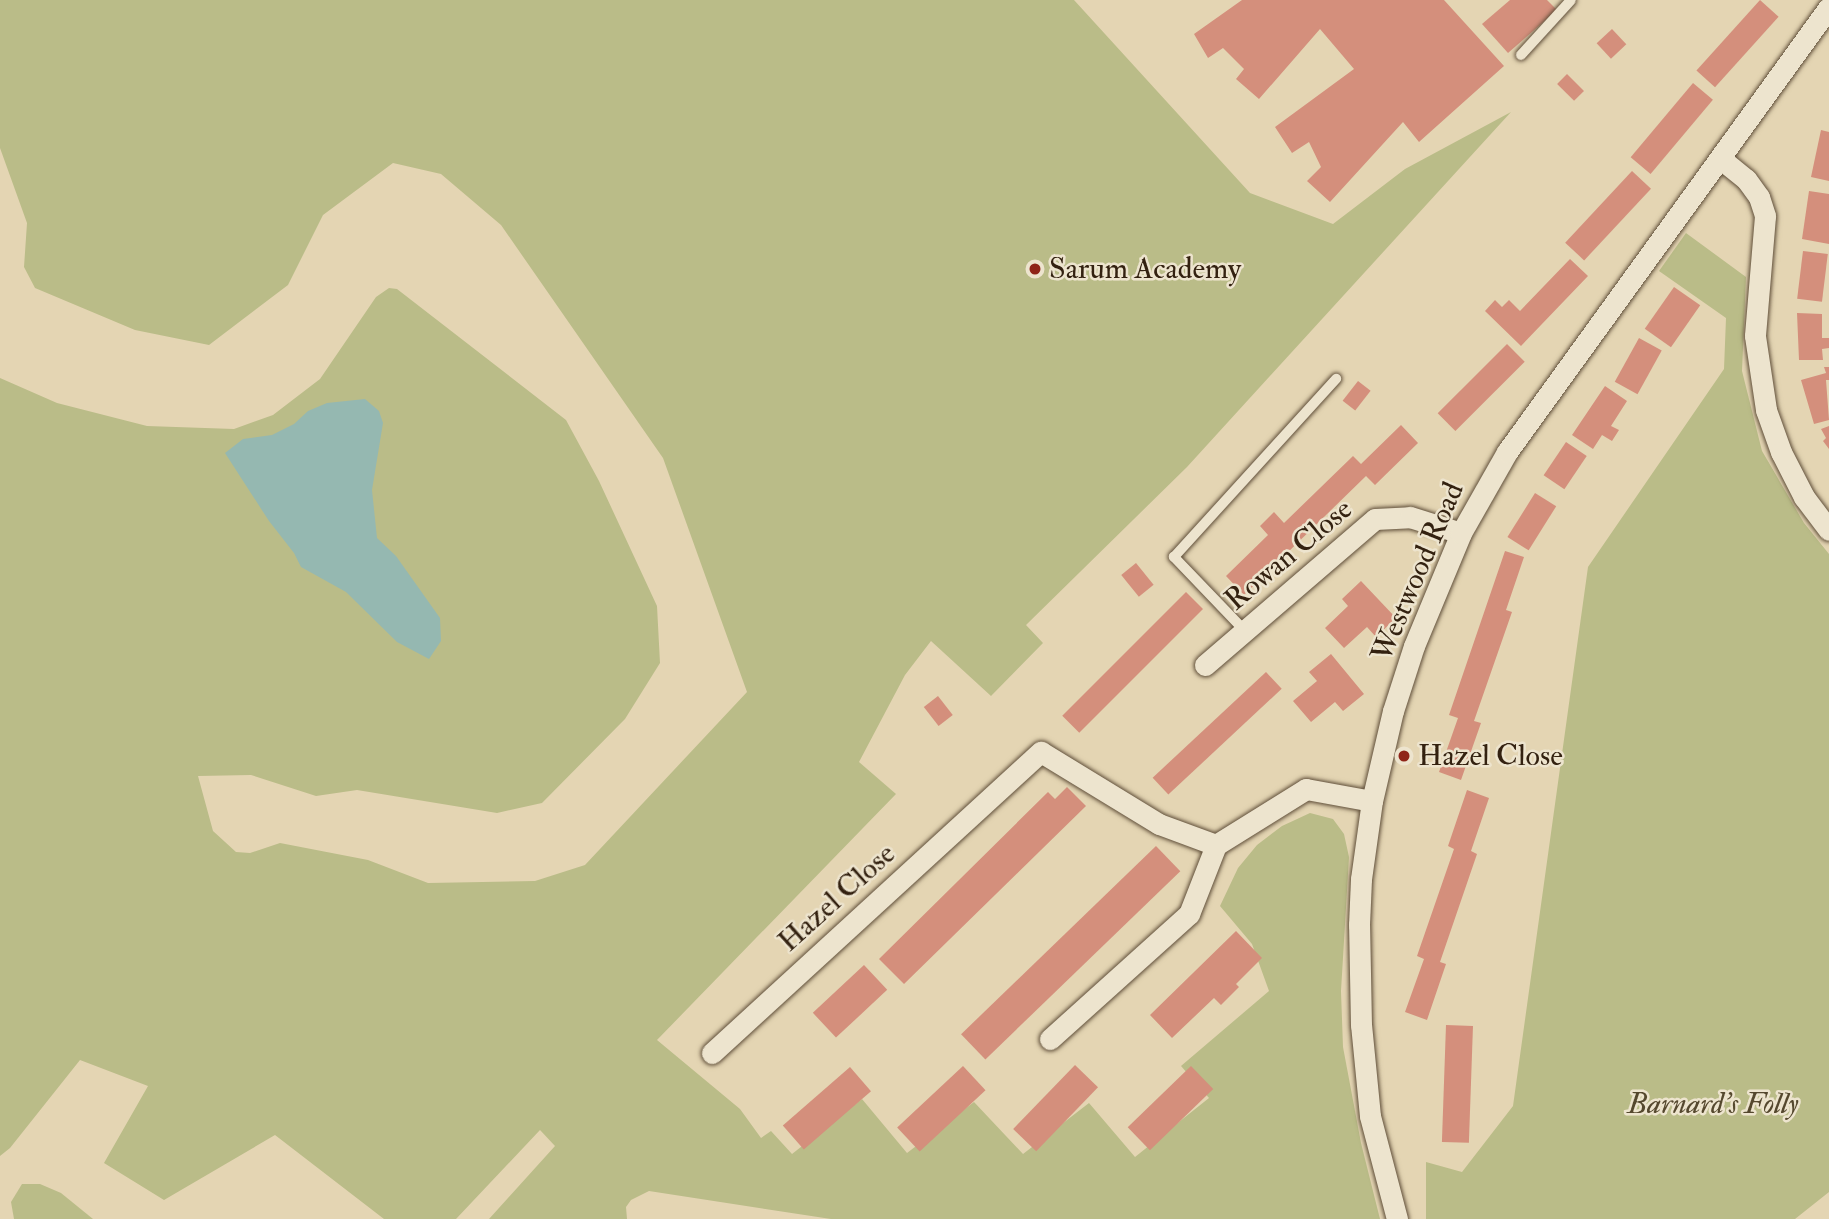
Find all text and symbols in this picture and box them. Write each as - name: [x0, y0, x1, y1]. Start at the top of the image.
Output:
- place label: Sarum Academy: [1049, 251, 1241, 287]
- marker: Sarum Academy: [1027, 261, 1043, 277]
- street label: Westwood Road: [1364, 477, 1472, 667]
- street label: Rowan Close: [1218, 491, 1360, 619]
- place label: Hazel Close: [1418, 738, 1563, 774]
- marker: Hazel Close: [1396, 748, 1412, 764]
- street label: Hazel Close: [771, 836, 903, 960]
- park label: Barnard's Folly: [1627, 1086, 1799, 1122]

